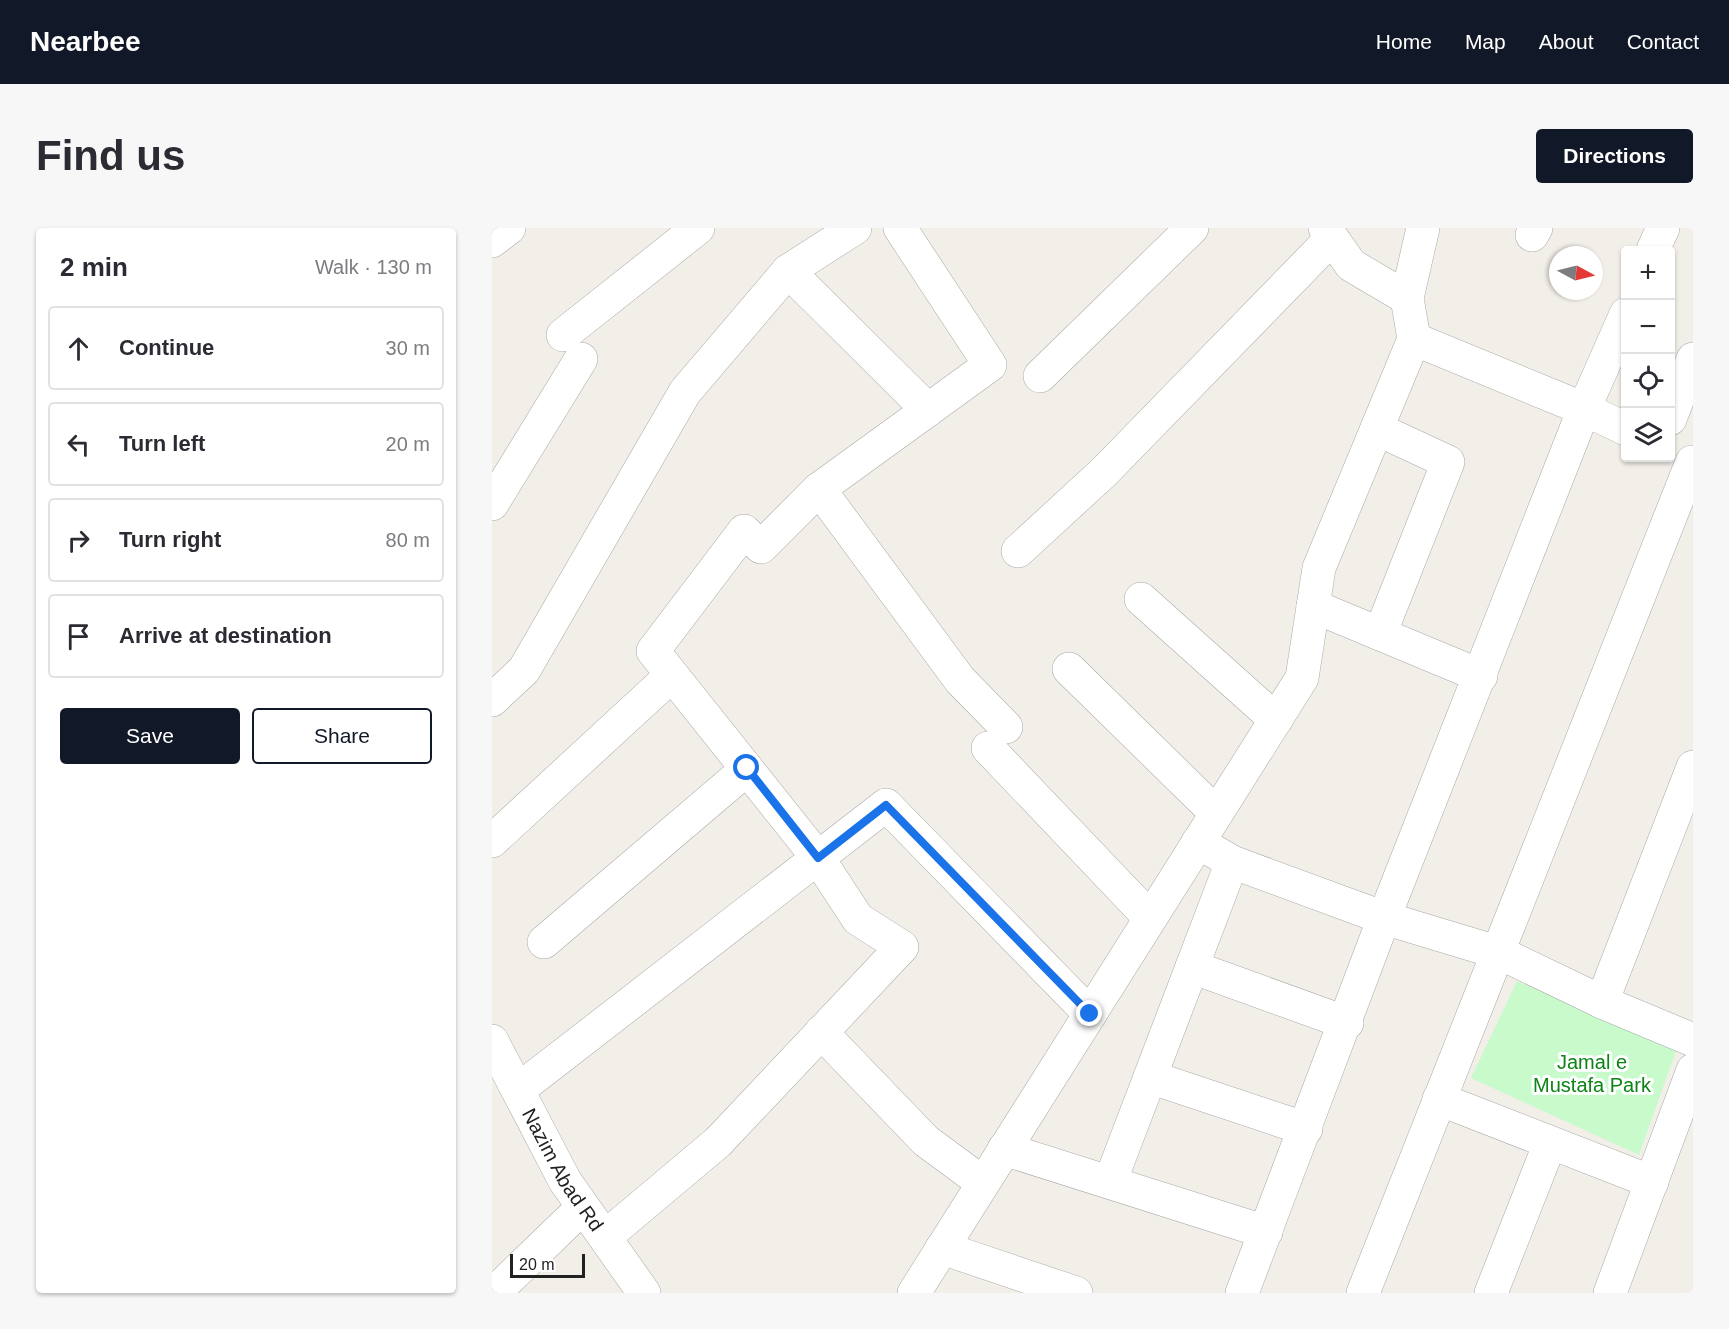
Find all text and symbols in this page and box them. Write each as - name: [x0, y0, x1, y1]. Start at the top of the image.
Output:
- text: Nearbee: [30, 26, 141, 57]
- text: Home: [1376, 30, 1432, 53]
- text: Map: [1465, 30, 1506, 53]
- text: About: [1539, 30, 1594, 53]
- text: Contact: [1627, 30, 1699, 53]
- button: Directions: [1536, 129, 1693, 183]
- text: Find us: [36, 132, 185, 179]
- north arrow: [1549, 246, 1603, 300]
- map controls: [1621, 246, 1675, 462]
- button: +: [1621, 246, 1675, 300]
- text: 2 min: [60, 252, 128, 282]
- text: Walk · 130 m: [315, 256, 432, 278]
- button: −: [1621, 300, 1675, 354]
- icon: ahead: [62, 332, 95, 365]
- text: Continue: [119, 335, 214, 360]
- text: 30 m: [386, 337, 430, 359]
- button: locate: [1621, 354, 1675, 408]
- button: layers: [1621, 408, 1675, 462]
- icon: left: [62, 428, 95, 461]
- text: Turn left: [119, 431, 205, 456]
- text: 20 m: [386, 433, 430, 455]
- icon: right: [62, 524, 95, 557]
- text: Turn right: [119, 527, 221, 552]
- text: 80 m: [386, 529, 430, 551]
- icon: arrive: [62, 620, 95, 653]
- text: Arrive at destination: [119, 623, 332, 648]
- button: Save: [60, 708, 240, 764]
- button: Share: [252, 708, 432, 764]
- route start: [733, 754, 759, 780]
- route end: [1076, 1000, 1102, 1026]
- park label: Jamal e Mustafa Park: [1533, 1051, 1652, 1096]
- street label: Nazim Abad Rd: [518, 1105, 608, 1235]
- scale bar: [510, 1251, 585, 1278]
- text: 20 m: [519, 1256, 555, 1273]

